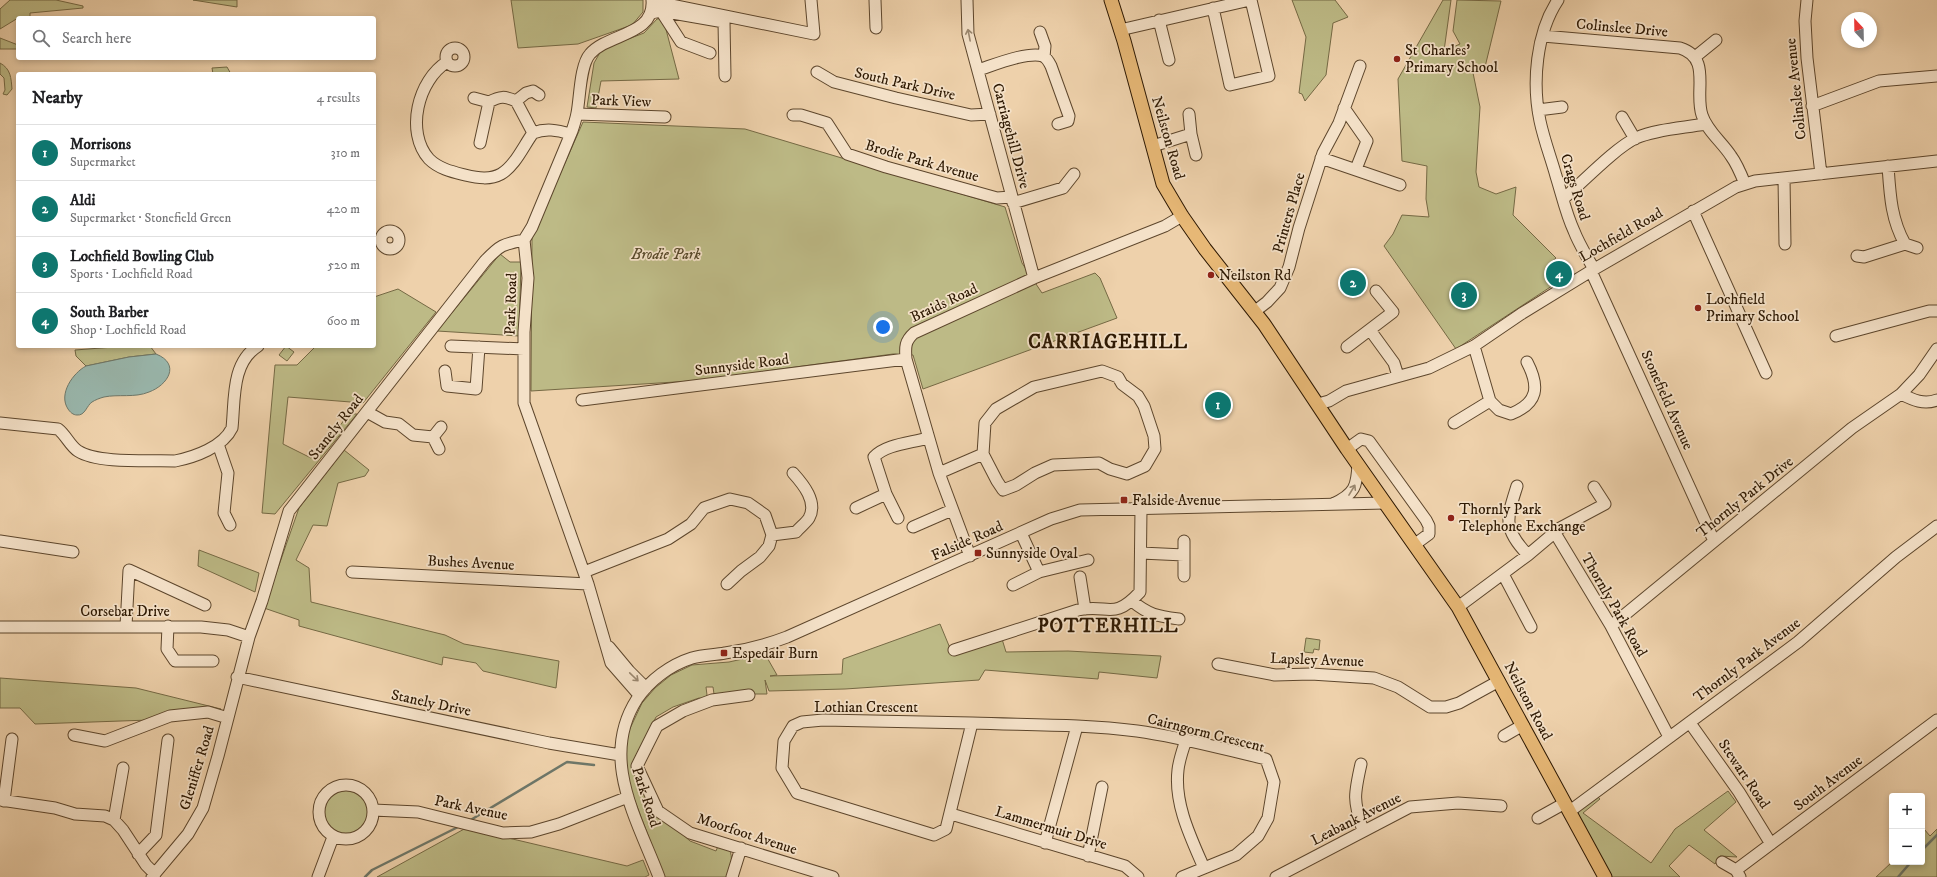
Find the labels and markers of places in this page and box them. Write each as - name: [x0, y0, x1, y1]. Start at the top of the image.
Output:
- place label: St Charles' Primary School: [1405, 41, 1498, 77]
- marker: St Charles' Primary School: [1392, 54, 1402, 64]
- pin: 4: [1546, 259, 1572, 289]
- place label: Neilston Rd: [1219, 266, 1292, 285]
- pin: 2: [1340, 268, 1366, 298]
- marker: Neilston Rd: [1206, 270, 1216, 280]
- pin: 3: [1451, 280, 1477, 310]
- place label: Lochfield Primary School: [1706, 290, 1799, 326]
- marker: Lochfield Primary School: [1693, 303, 1703, 313]
- pin: 1: [1205, 390, 1231, 420]
- place label: Falside Avenue: [1132, 491, 1221, 510]
- marker: Falside Avenue: [1119, 495, 1129, 505]
- place label: Thornly Park Telephone Exchange: [1459, 500, 1585, 536]
- marker: Thornly Park Telephone Exchange: [1446, 513, 1456, 523]
- place label: Sunnyside Oval: [986, 544, 1078, 563]
- marker: Sunnyside Oval: [973, 548, 983, 558]
- place label: Espedair Burn: [732, 644, 818, 663]
- marker: Espedair Burn: [719, 648, 729, 658]

